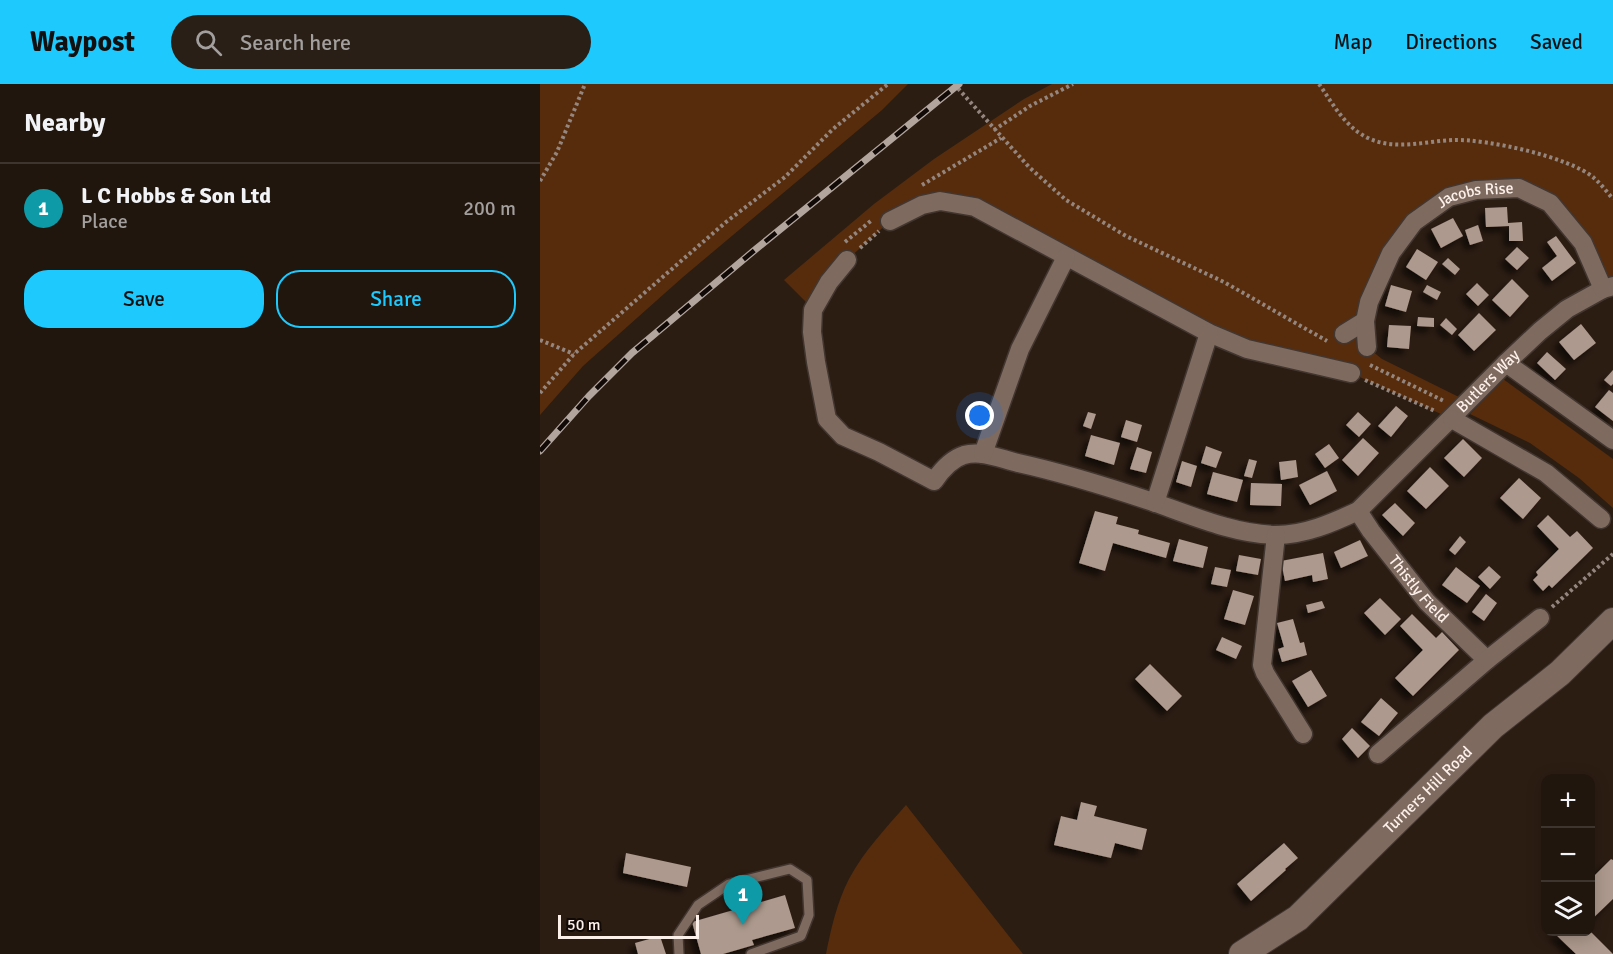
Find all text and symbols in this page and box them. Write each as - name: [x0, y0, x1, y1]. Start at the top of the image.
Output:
- search box: [171, 15, 591, 69]
- text: Waypost: [30, 25, 135, 59]
- icon: search: [192, 26, 225, 59]
- text: Search here: [240, 29, 351, 56]
- text: Map: [1334, 29, 1372, 55]
- text: Directions: [1405, 29, 1497, 55]
- text: Saved: [1530, 29, 1583, 55]
- text: Nearby: [24, 107, 105, 139]
- street label: Jacobs Rise: [1433, 178, 1514, 213]
- text: L C Hobbs & Son Ltd: [81, 182, 271, 209]
- text: 1: [38, 196, 49, 221]
- text: 200 m: [463, 196, 516, 221]
- text: Place: [81, 209, 128, 234]
- button: Save: [24, 270, 264, 328]
- button: Share: [276, 270, 516, 328]
- street label: Butlers Way: [1452, 345, 1524, 417]
- your location: [965, 401, 994, 430]
- street label: Thistly Field: [1384, 551, 1453, 627]
- street label: Turners Hill Road: [1379, 742, 1477, 838]
- map controls: [1541, 774, 1595, 936]
- button: +: [1541, 774, 1595, 828]
- button: −: [1541, 828, 1595, 882]
- pin: 1: [724, 876, 762, 925]
- button: layers: [1541, 882, 1595, 936]
- scale bar: [558, 912, 699, 940]
- text: 50 m: [567, 915, 601, 935]

